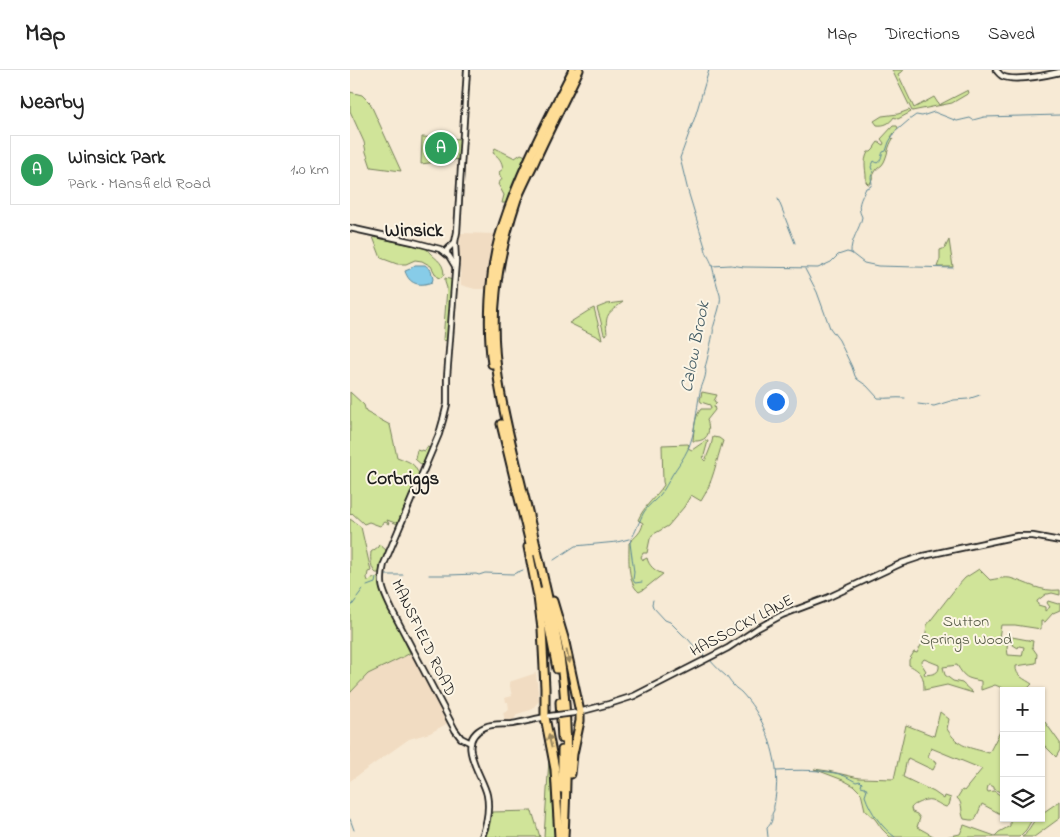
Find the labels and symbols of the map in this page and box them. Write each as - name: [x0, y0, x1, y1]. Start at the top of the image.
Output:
- pin: A: [425, 129, 457, 167]
- district label: Winsick: [385, 218, 444, 245]
- water label: Calow Brook: [674, 298, 718, 395]
- your location: [763, 389, 789, 415]
- district label: Corbriggs: [367, 466, 439, 495]
- street label: MANSFIELD ROAD: [384, 576, 462, 700]
- street label: HASSOCKY LANE: [686, 589, 798, 663]
- park label: Sutton Springs Wood: [920, 610, 1012, 652]
- one-way arrow: [564, 649, 572, 664]
- one-way arrow: [546, 734, 554, 749]

